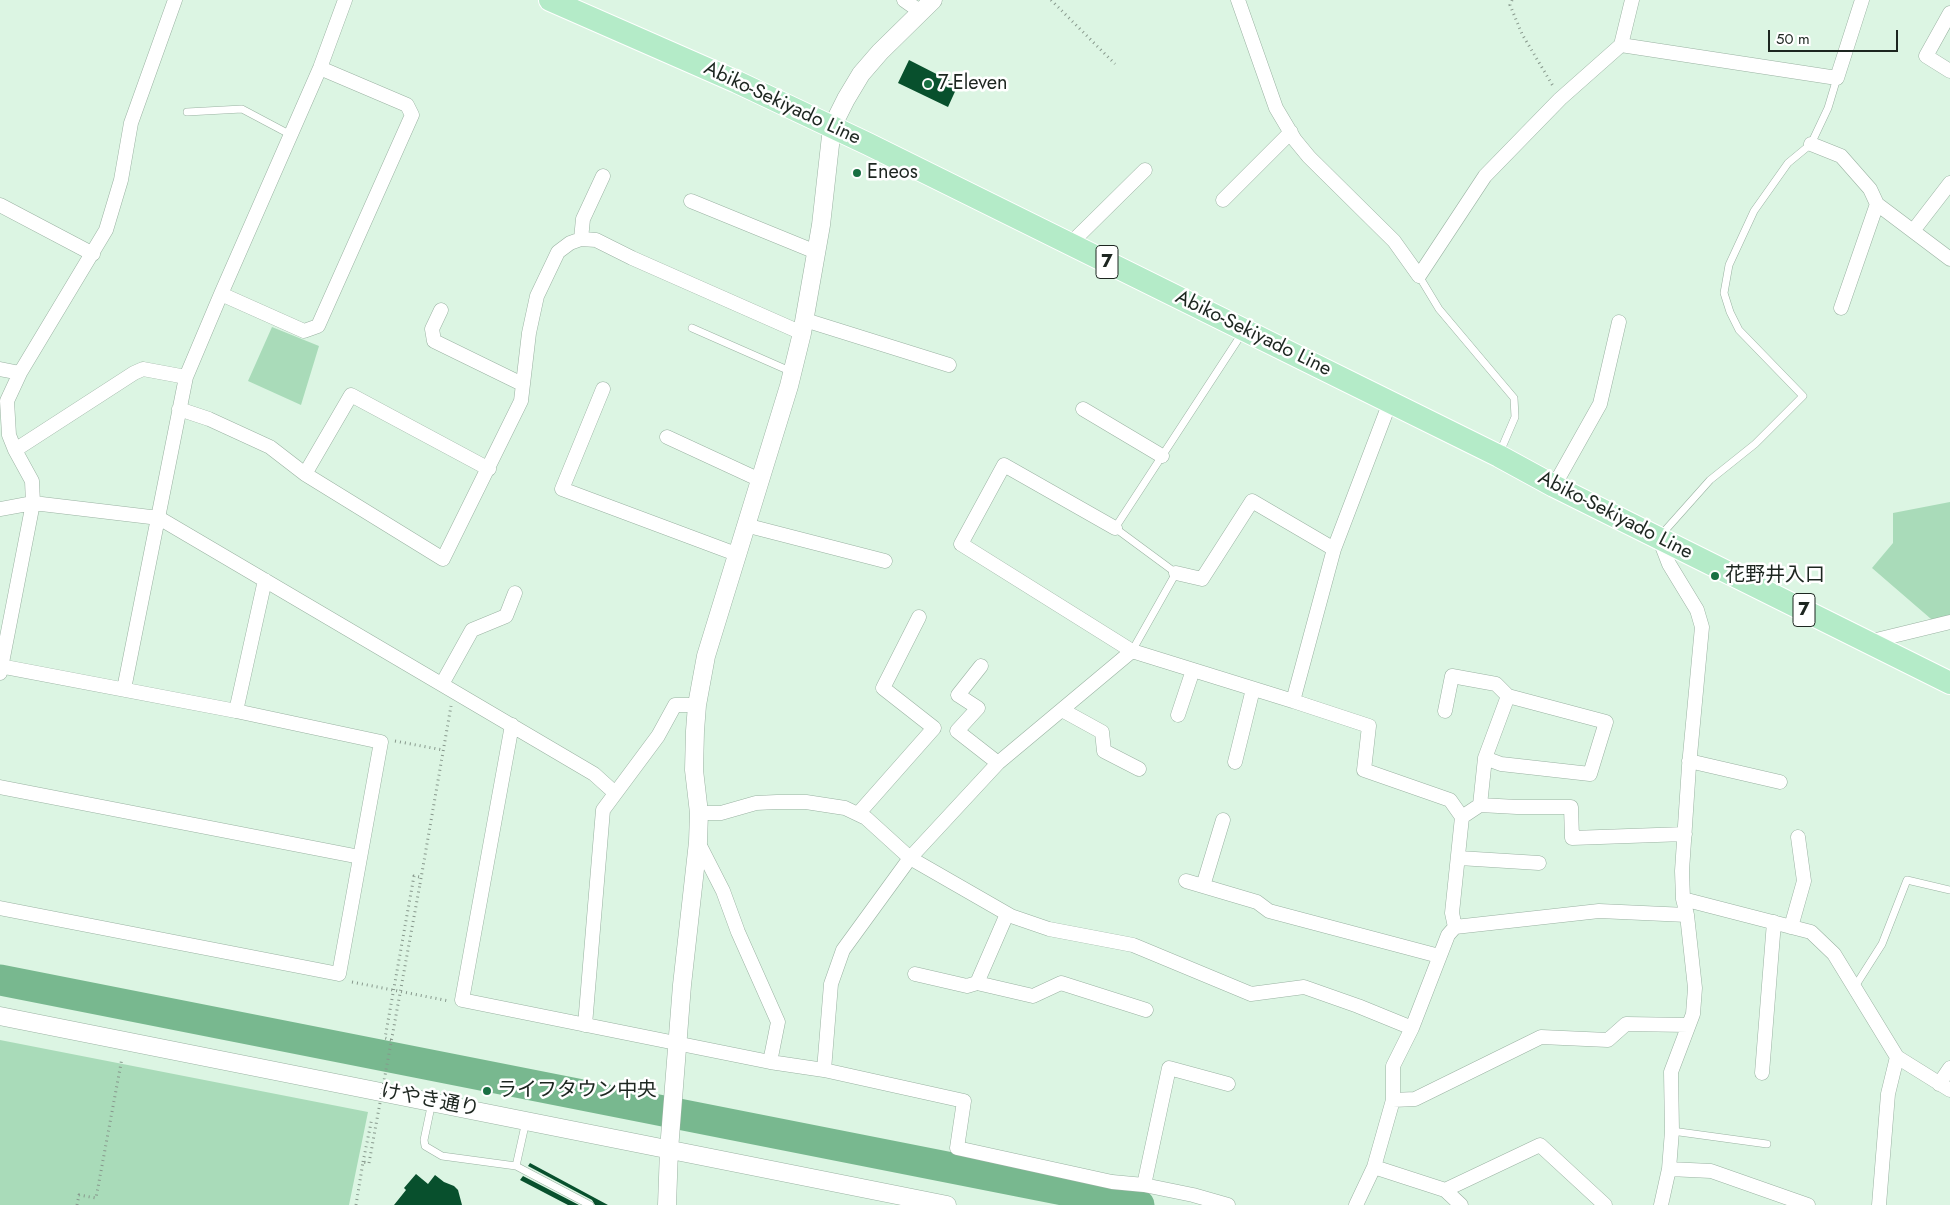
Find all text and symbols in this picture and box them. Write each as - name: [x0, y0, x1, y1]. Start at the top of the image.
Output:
- scale bar: [1770, 20, 1900, 52]
- text: 50 m: [1776, 28, 1810, 50]
- street label: Abiko-Sekiyado Line: [700, 57, 864, 151]
- place label: 7-Eleven: [938, 72, 1008, 96]
- marker: 7-Eleven: [922, 78, 934, 90]
- place label: Eneos: [867, 161, 918, 185]
- marker: Eneos: [851, 167, 863, 179]
- road number: 7: [1096, 246, 1118, 278]
- street label: Abiko-Sekiyado Line: [1171, 286, 1335, 382]
- street label: Abiko-Sekiyado Line: [1534, 467, 1696, 565]
- place label: 花野井入口: [1725, 564, 1825, 588]
- marker: 花野井入口: [1709, 570, 1721, 582]
- road number: 7: [1793, 594, 1815, 626]
- place label: ライフタウン中央: [497, 1079, 657, 1103]
- street label: けやき通り: [379, 1080, 481, 1122]
- marker: ライフタウン中央: [481, 1085, 493, 1097]

